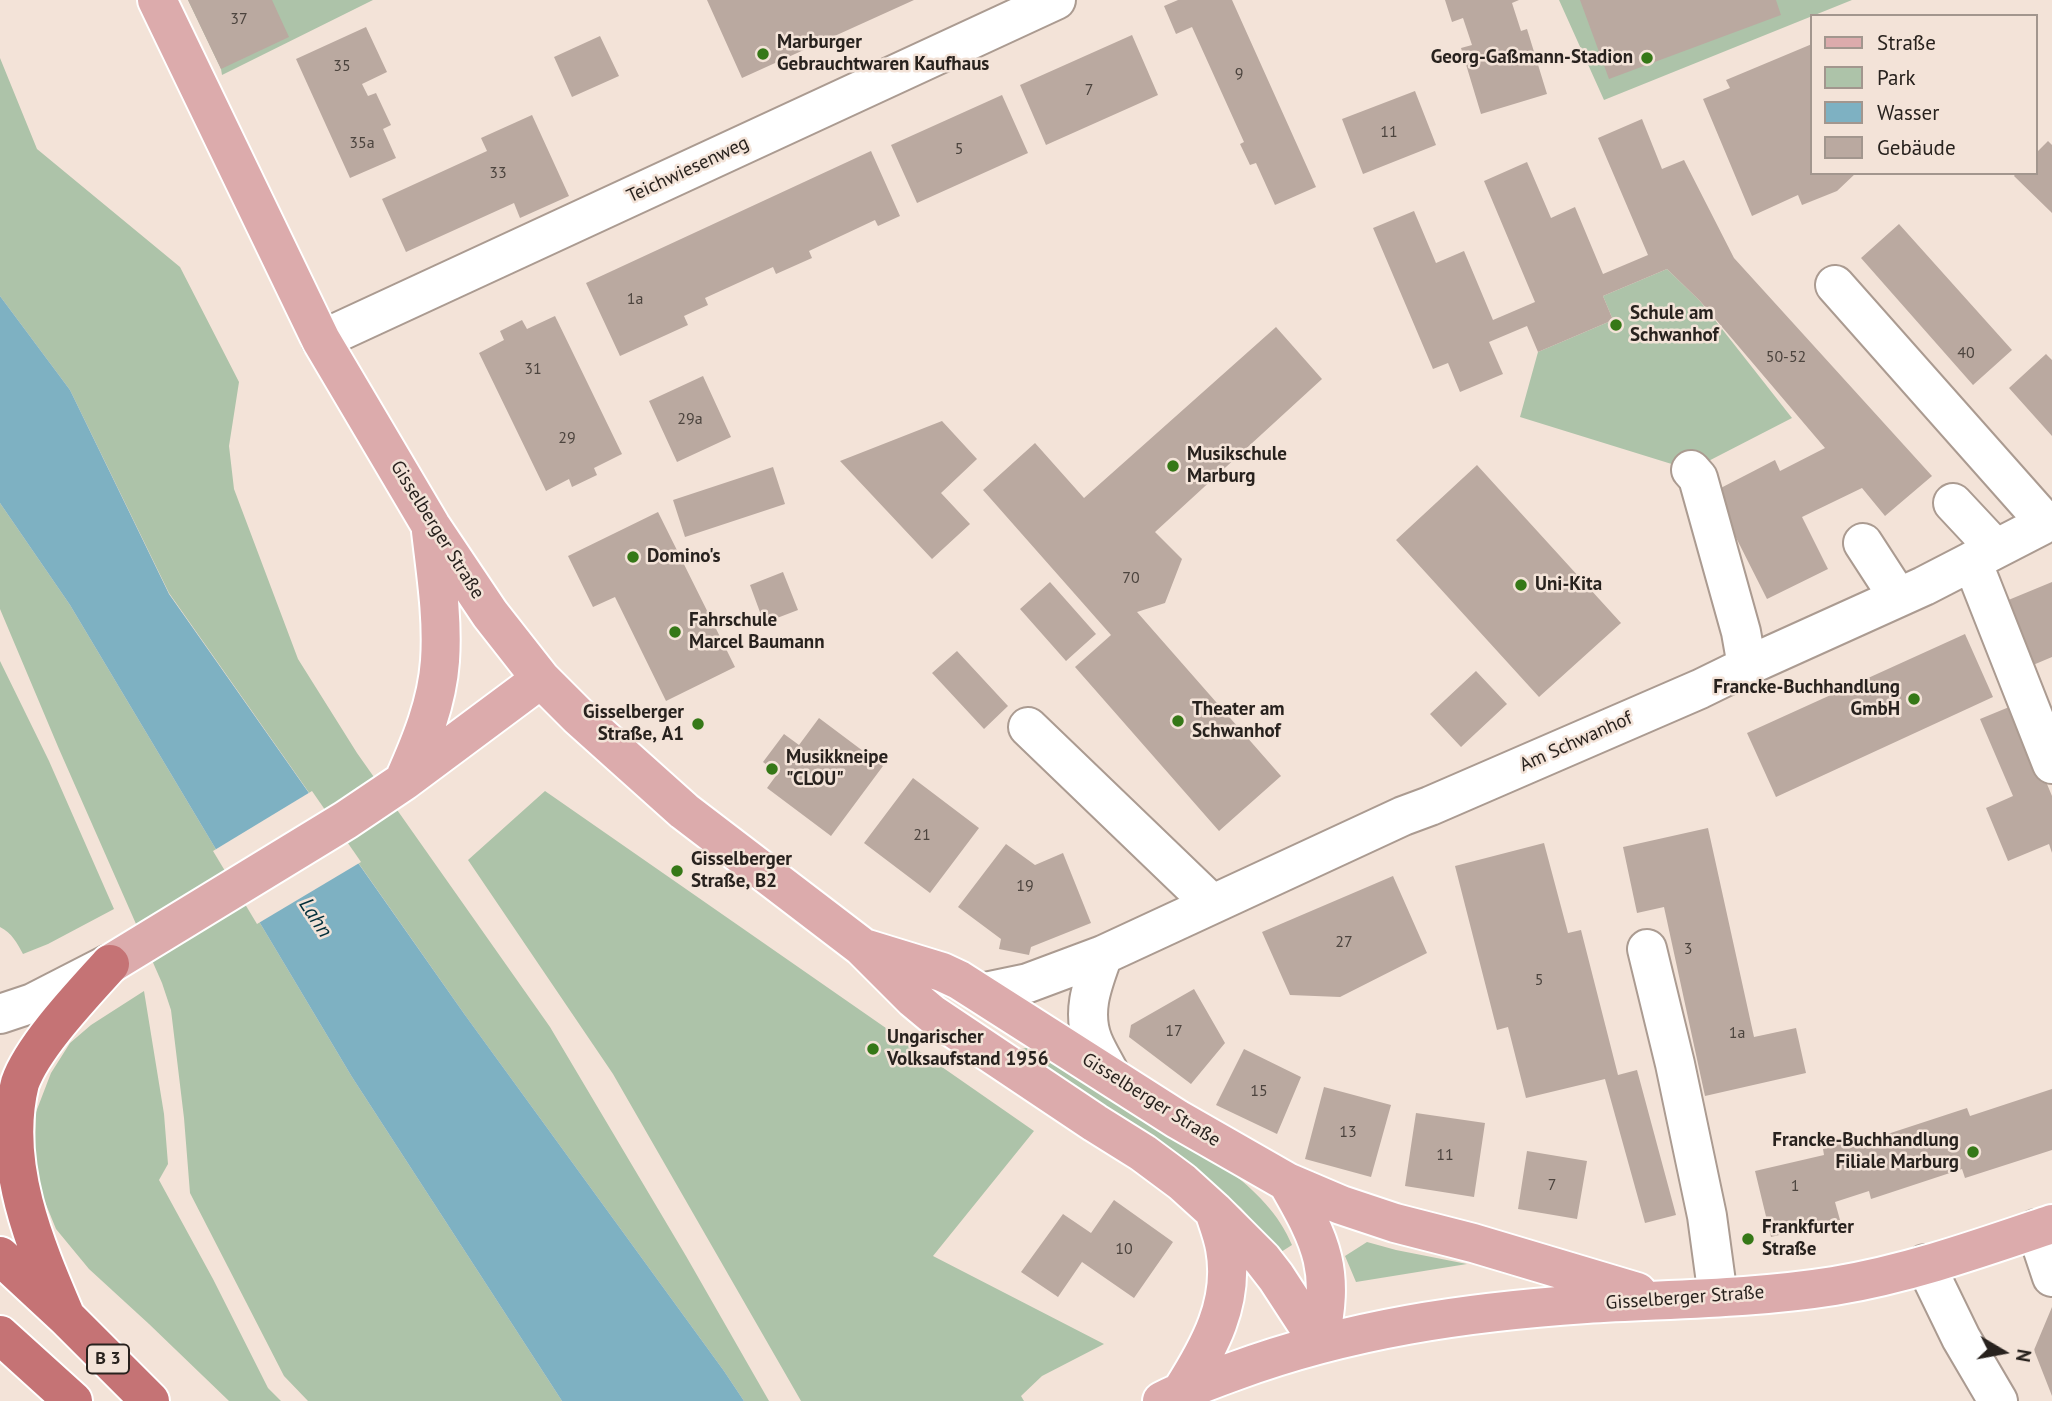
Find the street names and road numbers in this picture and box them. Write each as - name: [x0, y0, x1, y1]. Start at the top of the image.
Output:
- street label: Teichwiesenweg: [623, 132, 753, 208]
- street label: Gisselberger Straße: [385, 457, 489, 603]
- street label: Am Schwanhof: [1516, 707, 1636, 777]
- street label: Gisselberger Straße: [1078, 1048, 1224, 1152]
- street label: Gisselberger Straße: [1605, 1281, 1765, 1315]
- road number: B 3: [87, 1344, 129, 1374]

